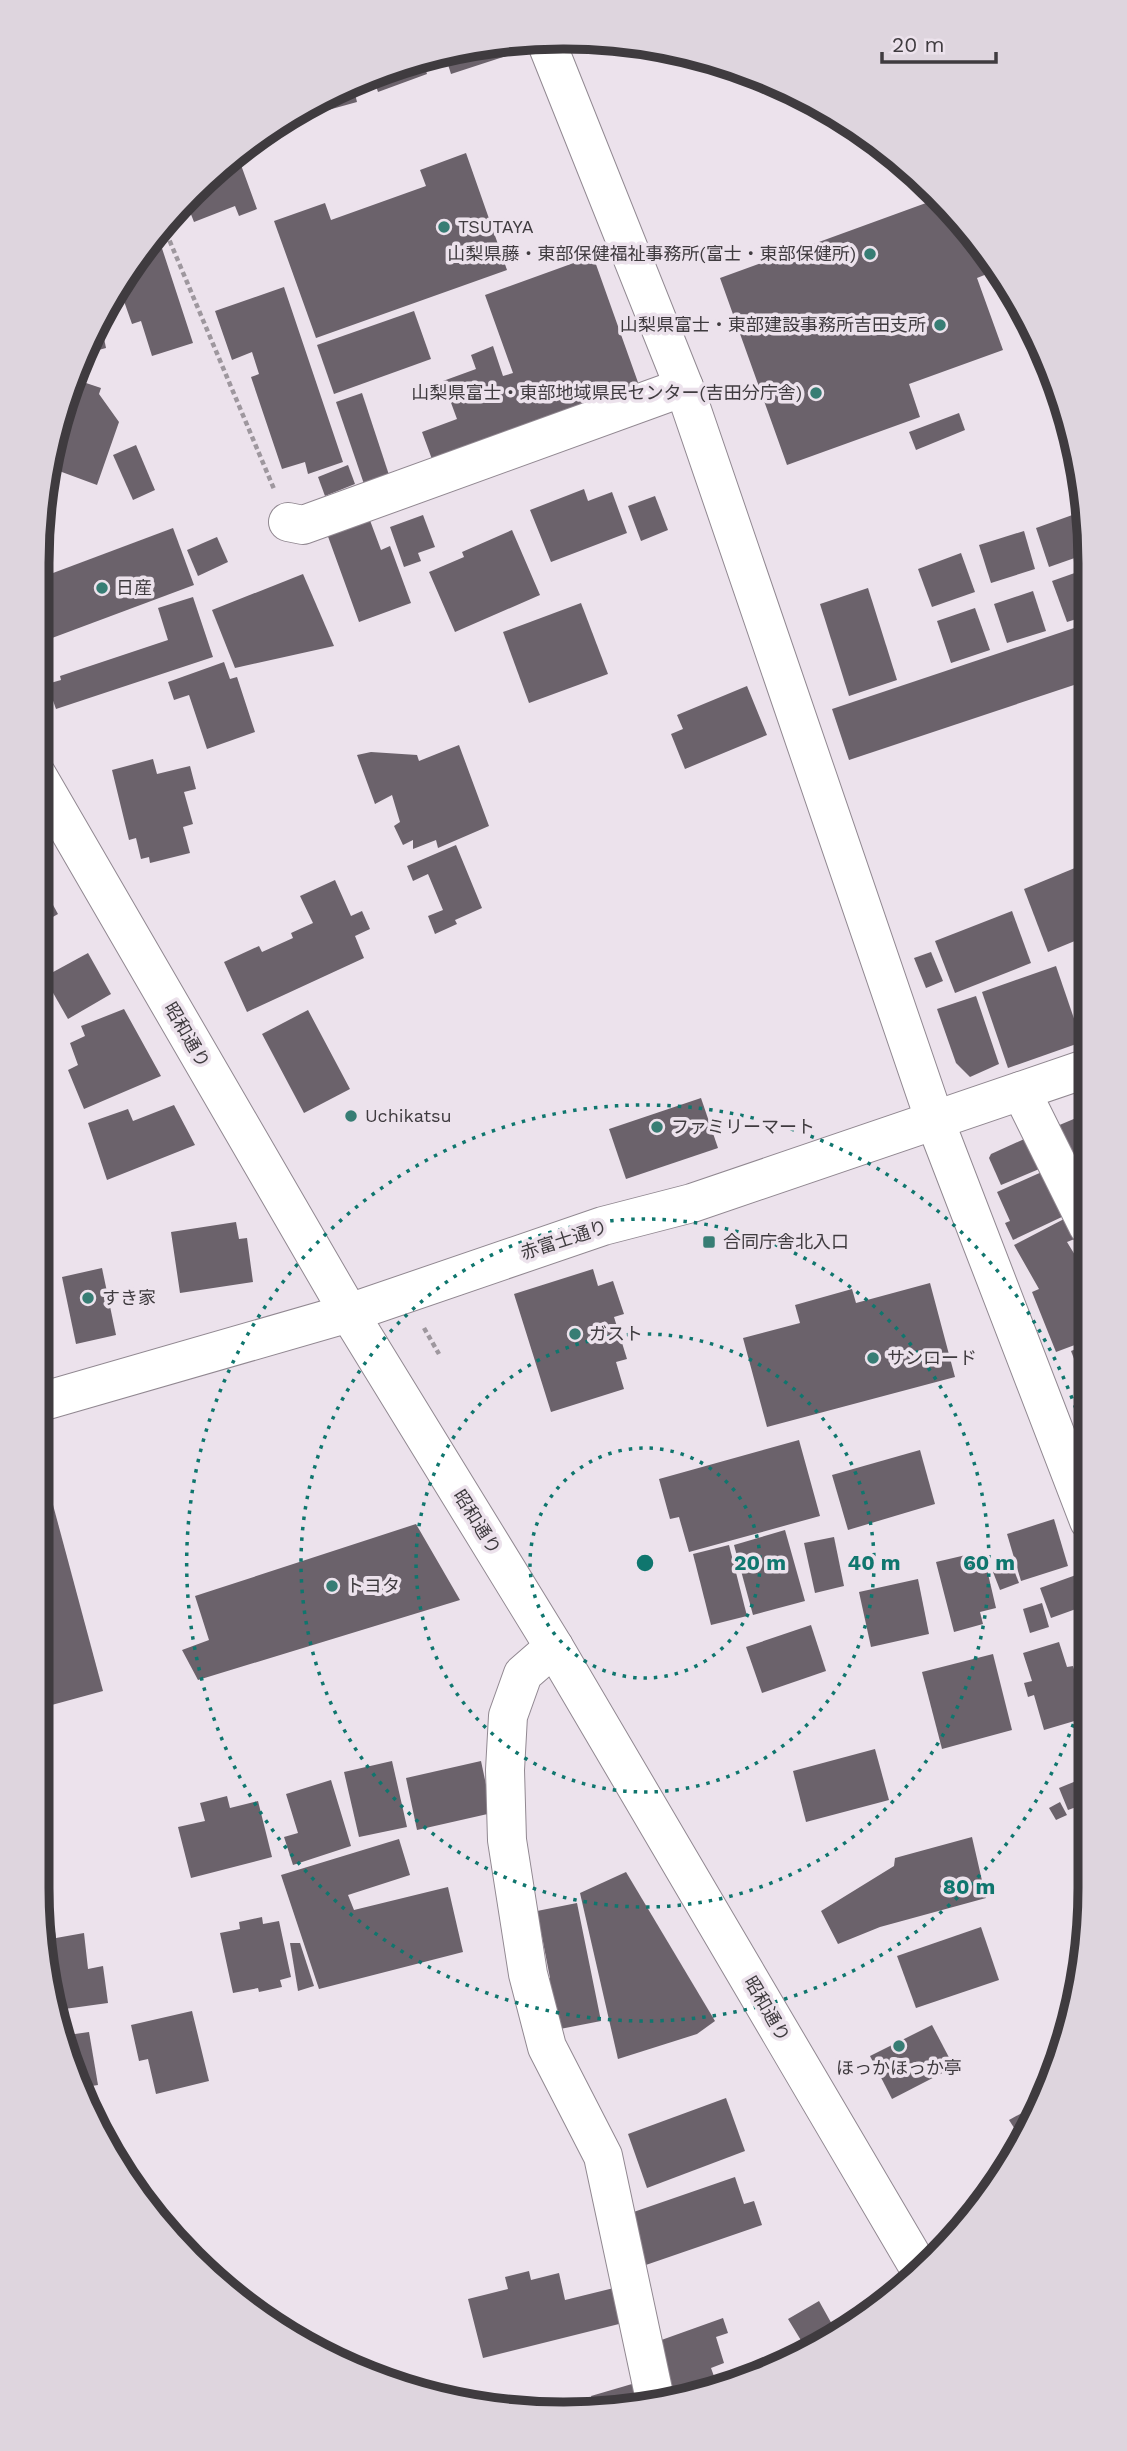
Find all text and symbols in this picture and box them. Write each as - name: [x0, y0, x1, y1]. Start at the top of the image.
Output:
- scale bar: [882, 21, 996, 65]
- text: 20 m: [892, 32, 944, 57]
- place label: TSUTAYA: [458, 216, 534, 237]
- marker: TSUTAYA: [436, 219, 452, 235]
- place label: 山梨県藤・東部保健福祉事務所(富士・東部保健所): [447, 243, 856, 264]
- marker: 山梨県藤・東部保健福祉事務所(富士・東部保健所): [862, 246, 878, 262]
- place label: 山梨県富士・東部建設事務所吉田支所: [620, 314, 926, 335]
- marker: 山梨県富士・東部建設事務所吉田支所: [932, 317, 948, 333]
- place label: 山梨県富士・東部地域県民センター(吉田分庁舎): [411, 382, 802, 403]
- marker: 山梨県富士・東部地域県民センター(吉田分庁舎): [808, 385, 824, 401]
- place label: 日産: [116, 577, 152, 598]
- marker: 日産: [94, 580, 110, 596]
- street label: 昭和通り: [160, 998, 215, 1071]
- place label: Uchikatsu: [365, 1105, 452, 1126]
- marker: Uchikatsu: [343, 1108, 359, 1124]
- place label: ファミリーマート: [671, 1116, 815, 1137]
- marker: ファミリーマート: [649, 1119, 665, 1135]
- street label: 赤富士通り: [518, 1216, 610, 1263]
- place label: 合同庁舎北入口: [723, 1231, 849, 1252]
- marker: 合同庁舎北入口: [701, 1234, 717, 1250]
- place label: すき家: [102, 1287, 156, 1308]
- marker: すき家: [80, 1290, 96, 1306]
- place label: ガスト: [589, 1323, 643, 1344]
- marker: ガスト: [567, 1326, 583, 1342]
- place label: サンロード: [887, 1347, 977, 1368]
- marker: サンロード: [865, 1350, 881, 1366]
- street label: 昭和通り: [449, 1486, 505, 1558]
- text: 20 m: [734, 1550, 786, 1575]
- text: 40 m: [848, 1550, 900, 1575]
- text: 60 m: [963, 1550, 1015, 1575]
- centre of rings: [633, 1551, 657, 1575]
- place label: トヨタ: [346, 1575, 400, 1596]
- marker: トヨタ: [324, 1578, 340, 1594]
- text: 80 m: [943, 1874, 995, 1899]
- street label: 昭和通り: [740, 1972, 795, 2045]
- marker: ほっかほっか亭: [891, 2038, 907, 2054]
- place label: ほっかほっか亭: [836, 2057, 962, 2078]

